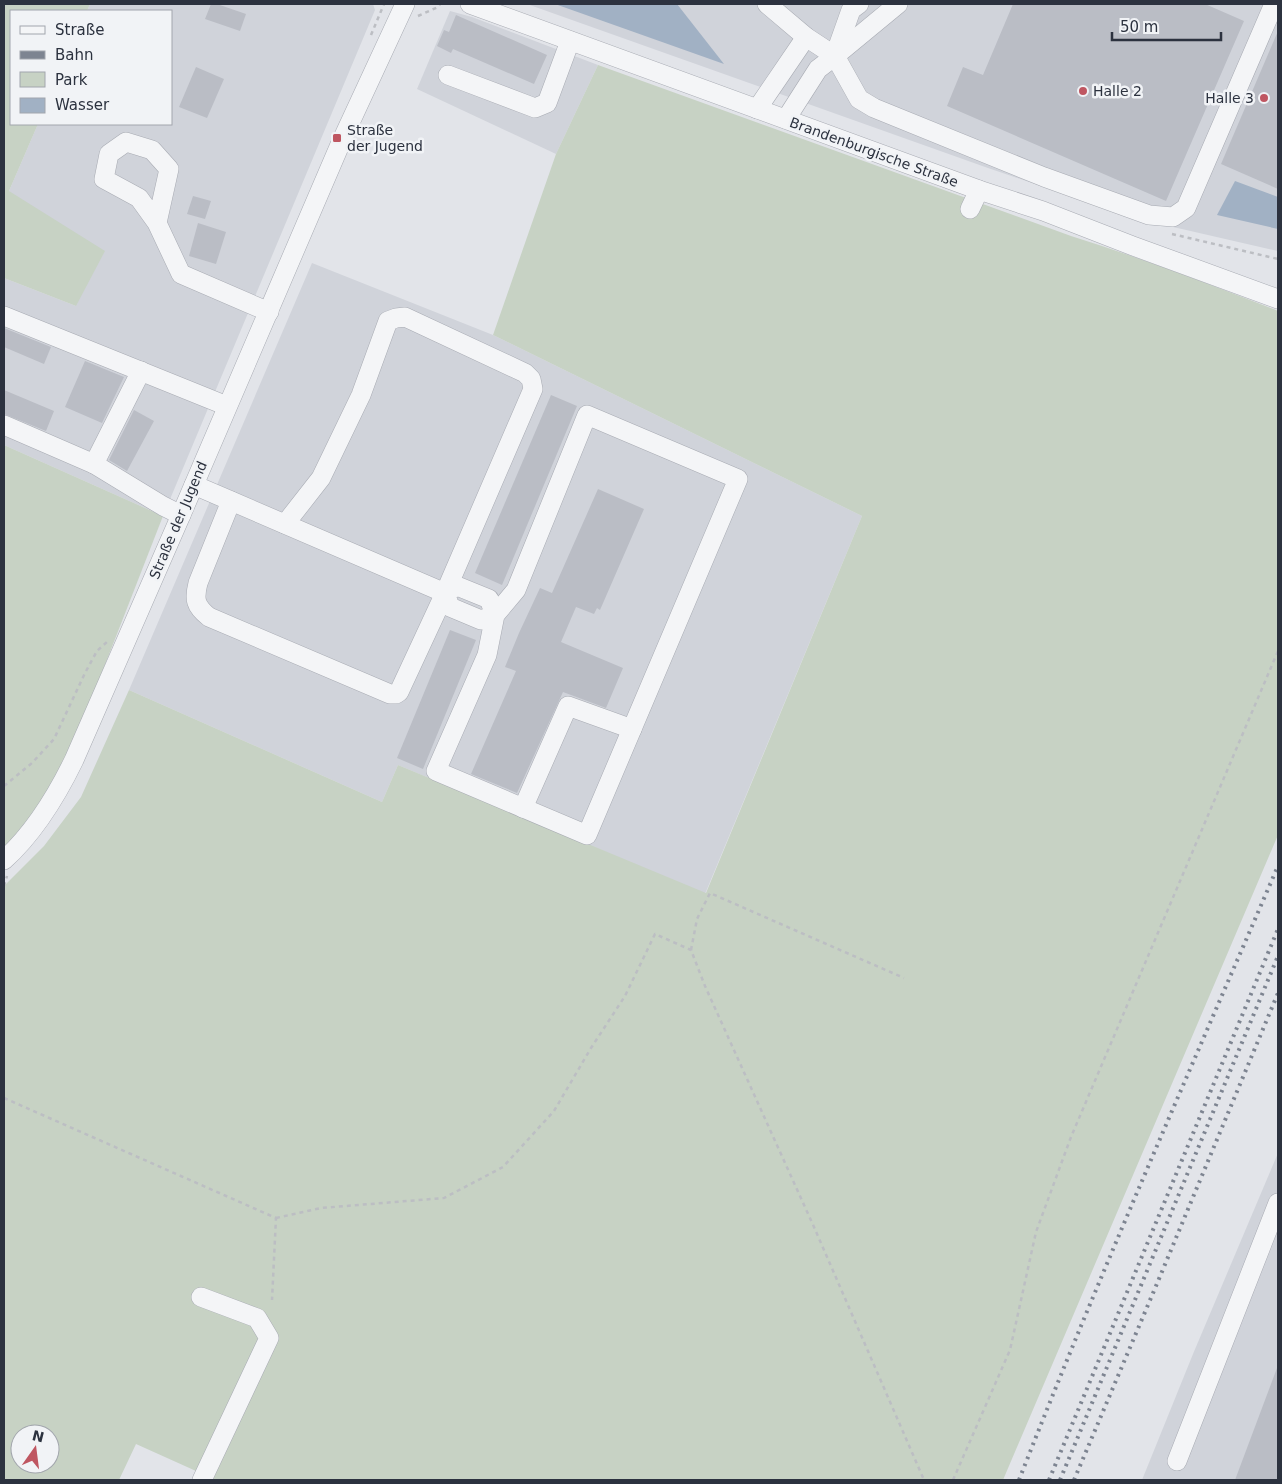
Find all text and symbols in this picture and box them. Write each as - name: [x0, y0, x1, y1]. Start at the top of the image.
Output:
- legend: [10, 10, 172, 125]
- scale bar: [1112, 10, 1221, 42]
- text: 50 m: [1120, 18, 1158, 36]
- text: Straße: [55, 21, 104, 39]
- text: Bahn: [55, 46, 94, 64]
- text: Park: [55, 71, 88, 89]
- place label: Halle 2: [1093, 83, 1142, 99]
- marker: Halle 2: [1077, 85, 1089, 97]
- place label: Halle 3: [1205, 90, 1254, 106]
- marker: Halle 3: [1258, 92, 1270, 104]
- text: Wasser: [55, 96, 110, 114]
- street label: Brandenburgische Straße: [787, 114, 961, 190]
- place label: Straße der Jugend: [347, 122, 423, 154]
- marker: Straße der Jugend: [331, 132, 343, 144]
- street label: Straße der Jugend: [146, 459, 210, 581]
- north arrow: [10, 1424, 60, 1474]
- text: N: [31, 1427, 46, 1446]

